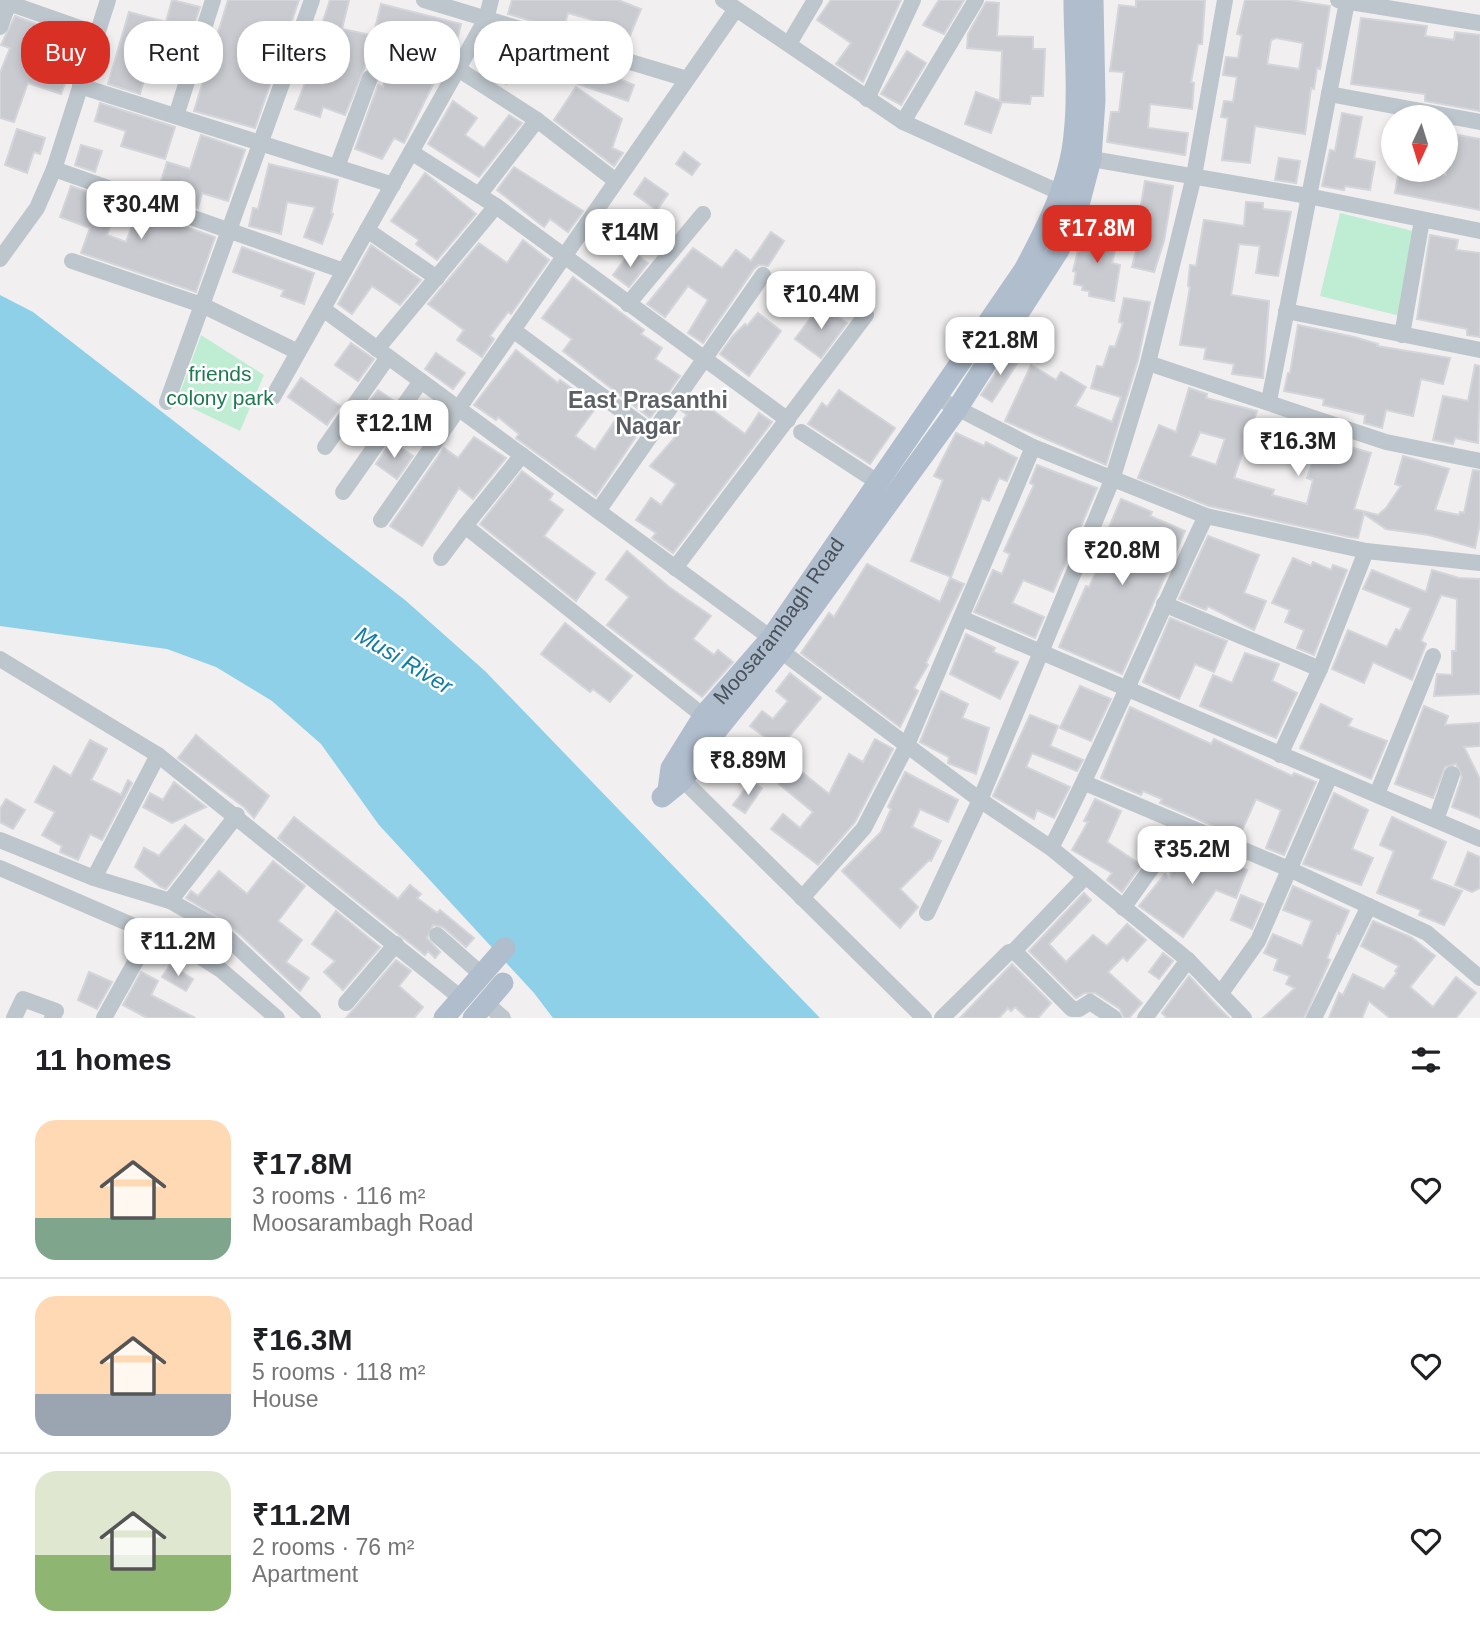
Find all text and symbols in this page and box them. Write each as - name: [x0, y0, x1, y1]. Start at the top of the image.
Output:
- chip: Buy: [21, 21, 110, 84]
- chip: Rent: [124, 21, 223, 84]
- chip: Filters: [237, 21, 350, 84]
- chip: New: [364, 21, 460, 84]
- chip: Apartment: [474, 21, 633, 84]
- north arrow: [1381, 105, 1458, 182]
- map controls: [1381, 105, 1458, 182]
- pin: ₹30.4M: [84, 182, 198, 241]
- text: ₹30.4M: [102, 191, 180, 217]
- pin: ₹17.8M: [1040, 205, 1154, 265]
- pin: ₹14M: [589, 210, 671, 269]
- text: ₹17.8M: [1058, 215, 1136, 241]
- text: ₹14M: [601, 219, 659, 245]
- pin: ₹10.4M: [764, 272, 878, 331]
- text: ₹10.4M: [782, 281, 860, 307]
- pin: ₹21.8M: [943, 318, 1057, 377]
- text: ₹21.8M: [961, 327, 1039, 353]
- park label: friends colony park: [166, 362, 274, 409]
- district label: East Prasanthi Nagar: [568, 387, 728, 439]
- pin: ₹12.1M: [337, 400, 451, 460]
- text: ₹12.1M: [355, 410, 433, 436]
- pin: ₹16.3M: [1241, 419, 1355, 478]
- text: ₹16.3M: [1259, 428, 1337, 454]
- pin: ₹20.8M: [1065, 528, 1179, 587]
- street label: Moosarambagh Road: [708, 533, 848, 708]
- text: ₹20.8M: [1083, 537, 1161, 563]
- water label: Musi River: [351, 621, 458, 700]
- pin: ₹8.89M: [691, 738, 805, 797]
- text: ₹8.89M: [709, 747, 787, 773]
- pin: ₹35.2M: [1135, 826, 1249, 886]
- text: ₹35.2M: [1153, 836, 1231, 862]
- pin: ₹11.2M: [121, 918, 235, 978]
- text: ₹11.2M: [140, 928, 216, 954]
- icon: filters: [1407, 1041, 1445, 1079]
- text: 11 homes: [35, 1043, 172, 1076]
- text: ₹17.8M: [252, 1147, 353, 1180]
- icon: home: [91, 1148, 175, 1232]
- icon: heart: [1407, 1171, 1445, 1209]
- text: 3 rooms · 116 m²: [252, 1183, 425, 1209]
- text: Moosarambagh Road: [252, 1210, 473, 1236]
- text: ₹16.3M: [252, 1323, 353, 1356]
- icon: home: [91, 1324, 175, 1408]
- icon: heart: [1407, 1347, 1445, 1385]
- text: 5 rooms · 118 m²: [252, 1359, 425, 1385]
- text: House: [252, 1386, 318, 1412]
- text: ₹11.2M: [252, 1498, 351, 1531]
- icon: home: [91, 1499, 175, 1583]
- icon: heart: [1407, 1522, 1445, 1560]
- text: 2 rooms · 76 m²: [252, 1534, 414, 1560]
- text: Apartment: [252, 1561, 358, 1587]

